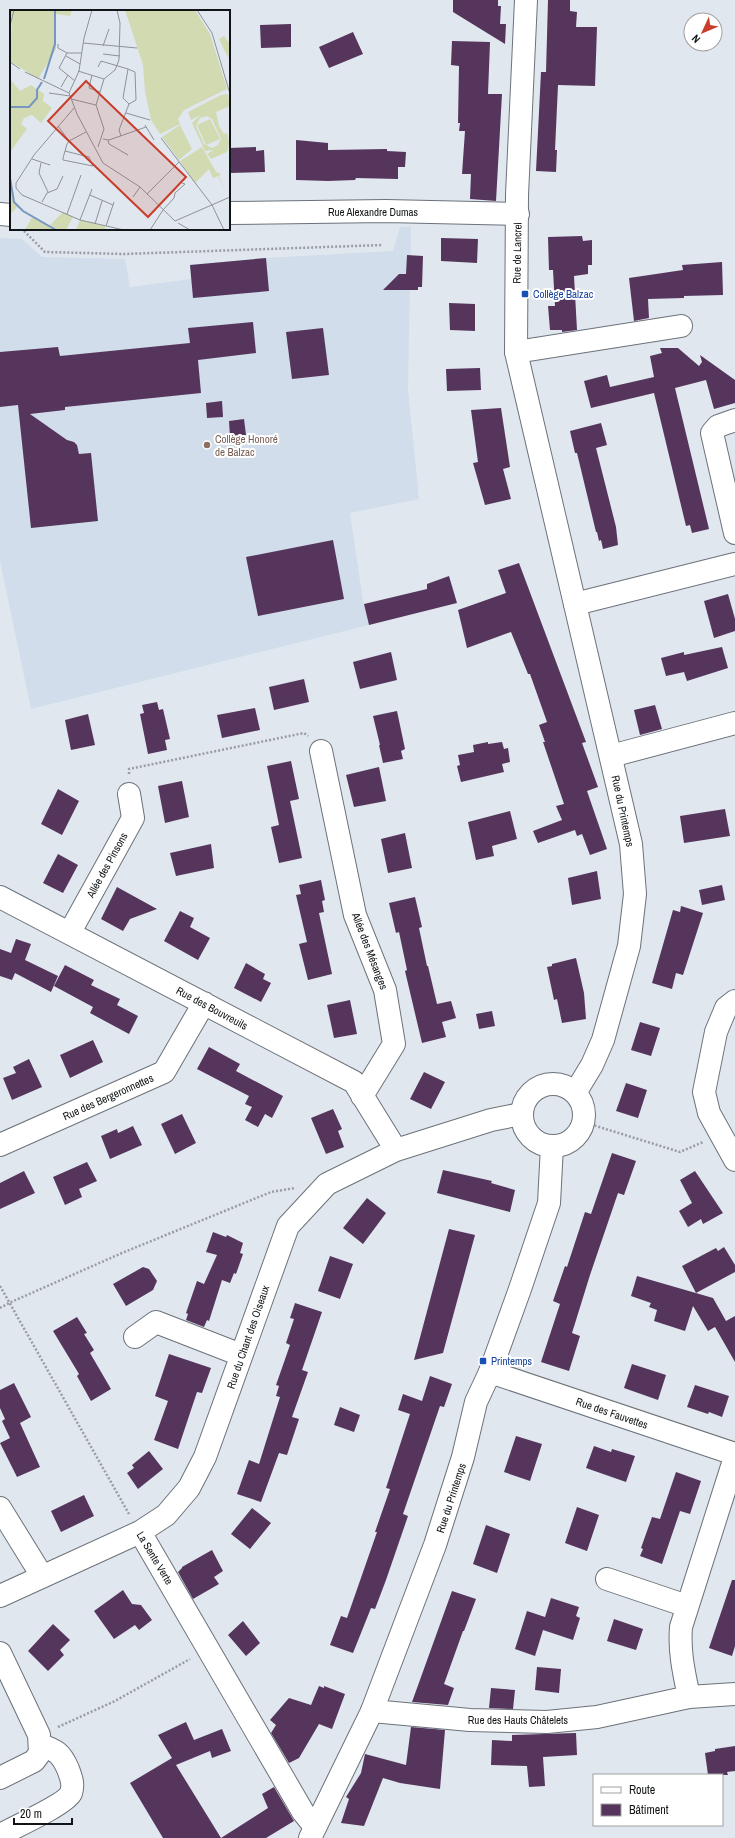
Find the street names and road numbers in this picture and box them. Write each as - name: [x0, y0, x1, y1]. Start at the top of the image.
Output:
- street label: Rue Alexandre Dumas: [328, 205, 419, 219]
- street label: Rue de Lancrel: [509, 222, 525, 284]
- street label: Rue du Printemps: [609, 774, 638, 848]
- street label: Allée des Pinsons: [83, 830, 131, 901]
- street label: Allée des Mésanges: [349, 910, 391, 992]
- street label: Rue des Bouvreuils: [174, 983, 250, 1033]
- street label: Rue des Bergeronnettes: [60, 1071, 156, 1123]
- street label: Rue du Chant des Oiseaux: [224, 1283, 272, 1391]
- street label: Rue des Fauvettes: [574, 1394, 650, 1432]
- street label: Rue du Printemps: [433, 1461, 469, 1535]
- street label: La Sente Verte: [134, 1529, 176, 1587]
- street label: Rue des Hauts Châtelets: [468, 1713, 569, 1727]

